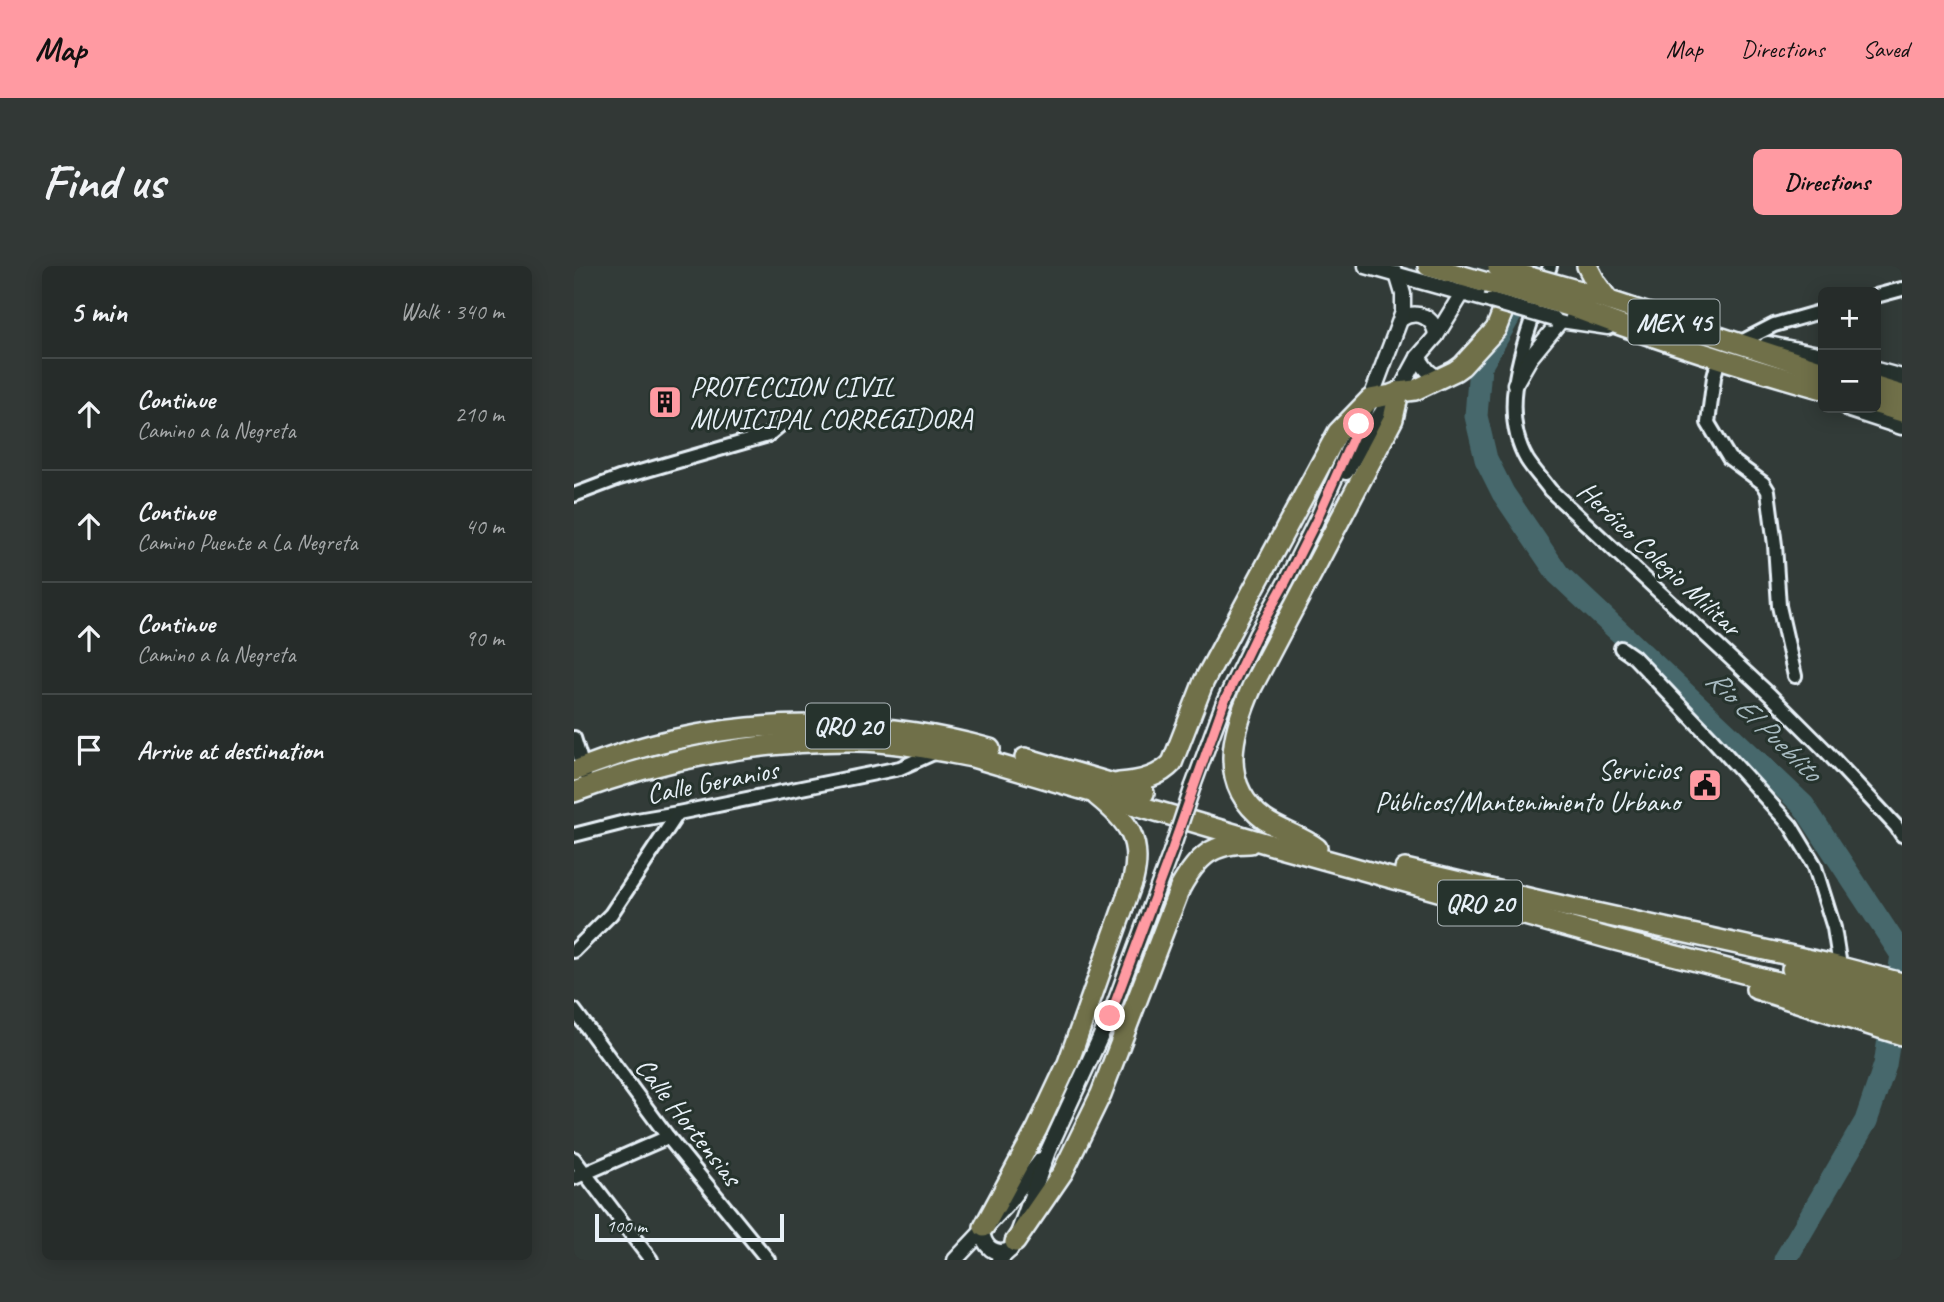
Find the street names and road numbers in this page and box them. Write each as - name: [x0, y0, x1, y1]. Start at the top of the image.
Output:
- road number: MEX 45: [1628, 300, 1720, 344]
- street label: Heróico Colegio Militar: [1570, 473, 1750, 645]
- road number: QRO 20: [806, 703, 890, 748]
- street label: Calle Geranios: [643, 751, 783, 811]
- road number: QRO 20: [1438, 880, 1522, 926]
- street label: Calle Hortensias: [628, 1050, 751, 1194]

